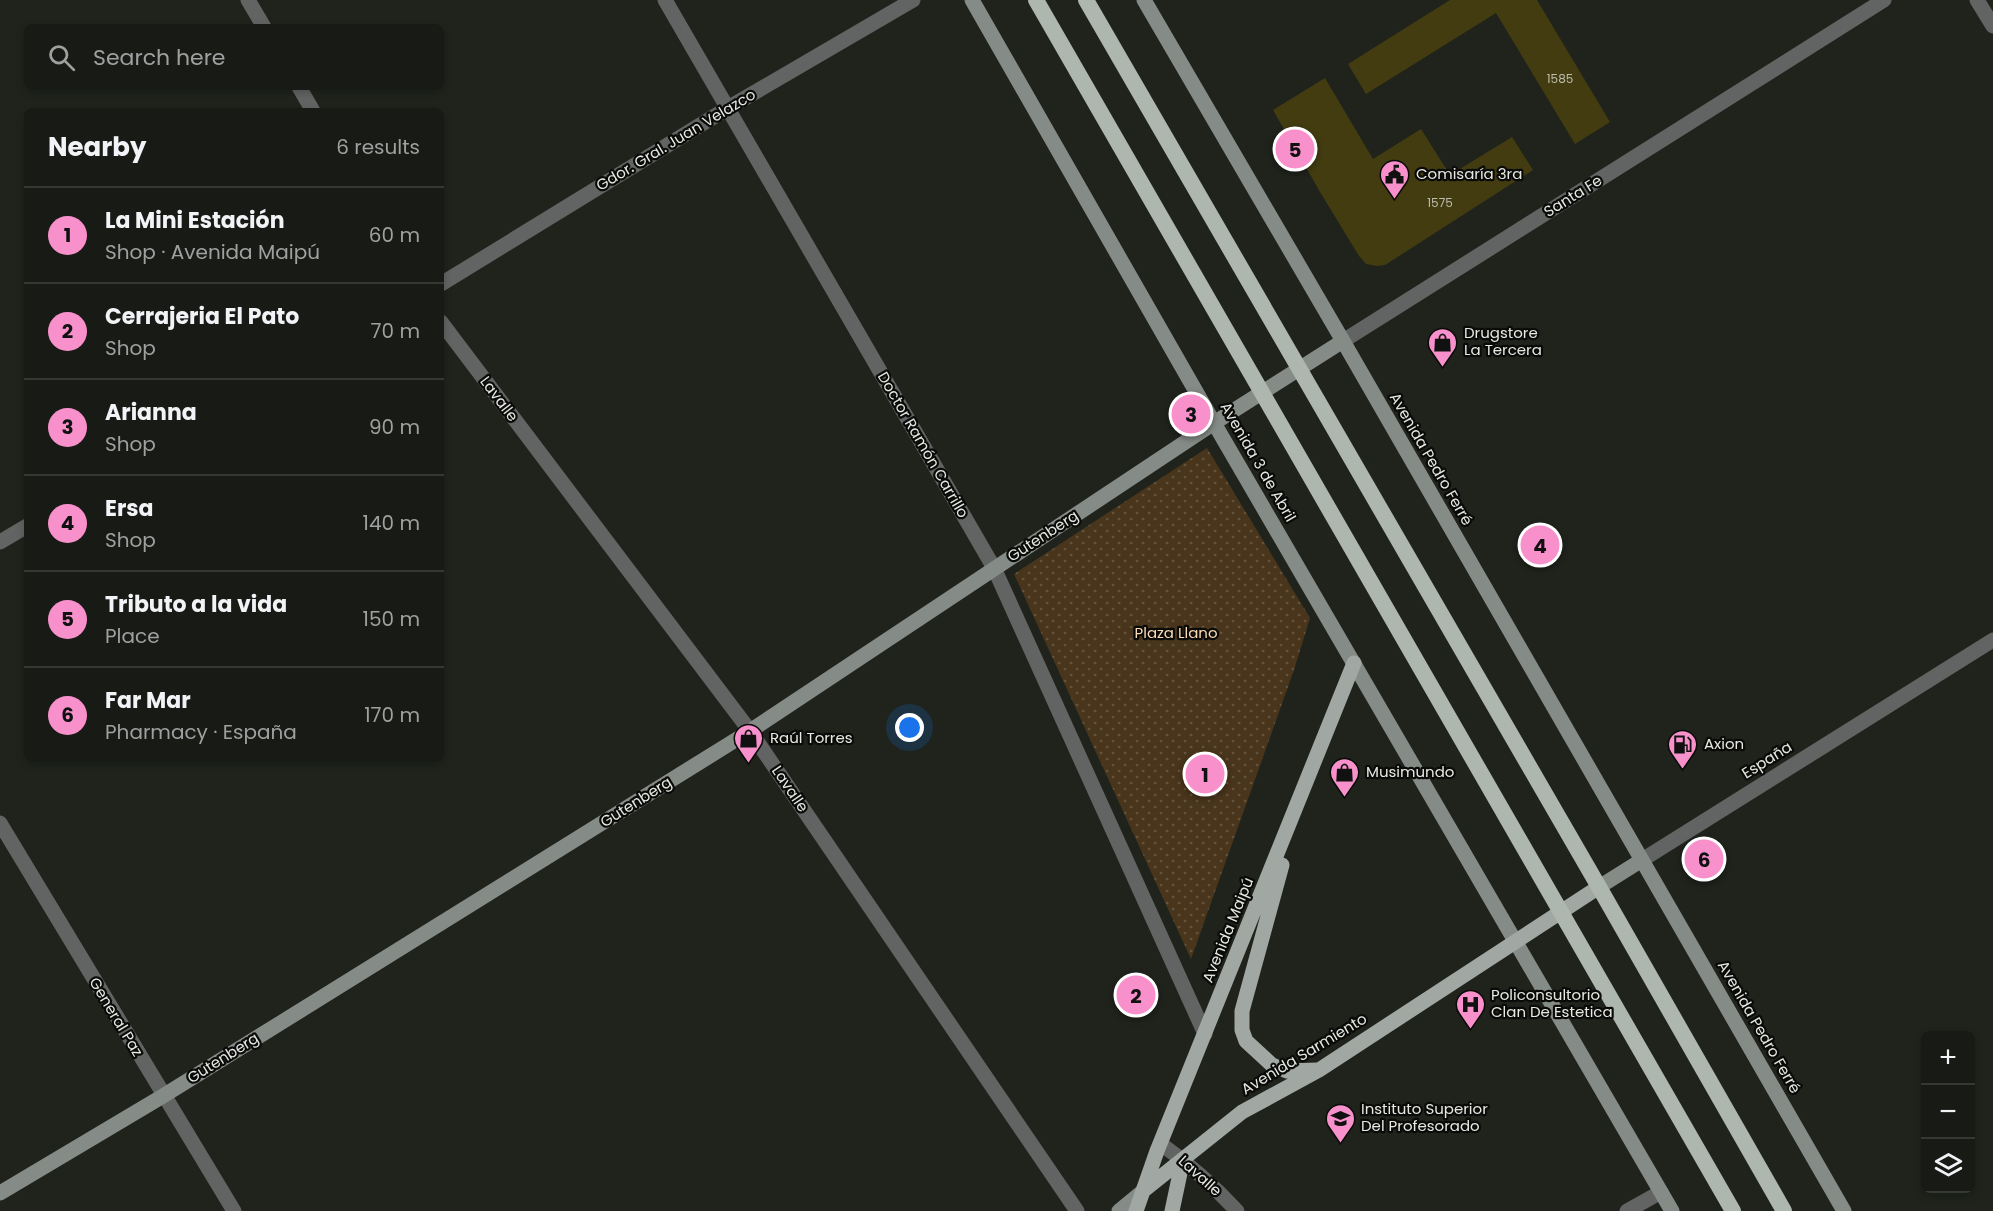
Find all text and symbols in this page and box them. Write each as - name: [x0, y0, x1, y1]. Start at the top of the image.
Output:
- search box: [24, 24, 444, 90]
- icon: search: [45, 41, 78, 74]
- text: Search here: [93, 42, 226, 73]
- house number: 1585: [1547, 70, 1573, 87]
- street label: Gdor. Gral. Juan Velazco: [592, 84, 759, 196]
- pin: 5: [1276, 126, 1314, 172]
- text: Nearby: [48, 129, 146, 165]
- text: 6 results: [336, 133, 420, 161]
- public building icon: Comisaría 3ra: [1379, 158, 1411, 200]
- place label: Comisaría 3ra: [1416, 163, 1522, 184]
- street label: Santa Fe: [1540, 169, 1606, 222]
- house number: 1575: [1427, 194, 1453, 211]
- text: La Mini Estación: [105, 205, 284, 236]
- text: 1: [64, 221, 71, 249]
- text: 60 m: [369, 221, 420, 249]
- text: Shop · Avenida Maipú: [105, 238, 320, 266]
- text: Cerrajeria El Pato: [105, 301, 299, 332]
- text: 2: [62, 317, 73, 345]
- text: 70 m: [371, 317, 420, 345]
- place label: Drugstore La Tercera: [1464, 322, 1542, 360]
- shop icon: Drugstore La Tercera: [1427, 326, 1459, 368]
- text: Shop: [105, 334, 156, 362]
- street label: Doctor Ramón Carrillo: [873, 368, 974, 522]
- street label: Lavalle: [475, 372, 523, 426]
- street label: Avenida Pedro Ferré: [1385, 389, 1478, 529]
- pin: 3: [1172, 392, 1210, 436]
- text: Arianna: [105, 397, 197, 428]
- street label: Avenida 3 de Abril: [1216, 398, 1301, 525]
- text: 3: [61, 413, 74, 441]
- text: 90 m: [369, 413, 420, 441]
- text: Shop: [105, 430, 156, 458]
- text: Ersa: [105, 493, 154, 524]
- street label: Gutenberg: [1003, 505, 1082, 566]
- text: 4: [61, 509, 74, 537]
- text: 140 m: [363, 509, 420, 537]
- pin: 4: [1520, 522, 1560, 568]
- text: Shop: [105, 526, 156, 554]
- text: Tributo a la vida: [105, 589, 287, 620]
- text: 5: [61, 605, 74, 633]
- text: 150 m: [363, 605, 420, 633]
- text: Place: [105, 622, 160, 650]
- park label: Plaza Llano: [1135, 622, 1218, 643]
- text: Far Mar: [105, 685, 191, 716]
- text: 6: [61, 701, 74, 729]
- text: 170 m: [364, 701, 420, 729]
- your location: [895, 713, 924, 742]
- text: Pharmacy · España: [105, 718, 297, 746]
- shop icon: Raúl Torres: [733, 722, 765, 764]
- place label: Raúl Torres: [770, 727, 853, 748]
- fuel station icon: Axion: [1667, 728, 1699, 770]
- place label: Axion: [1704, 733, 1744, 754]
- street label: España: [1738, 736, 1796, 783]
- pin: 1: [1186, 752, 1224, 796]
- shop icon: Musimundo: [1329, 756, 1361, 798]
- street label: Lavalle: [767, 761, 814, 816]
- place label: Musimundo: [1366, 761, 1454, 782]
- street label: Gutenberg: [596, 771, 676, 832]
- pin: 6: [1684, 836, 1724, 882]
- street label: Avenida Maipú: [1197, 874, 1258, 986]
- street label: Avenida Pedro Ferré: [1713, 957, 1806, 1097]
- pin: 2: [1116, 972, 1156, 1018]
- street label: General Paz: [85, 973, 148, 1060]
- place label: Policonsultorio Clan De Estetica: [1491, 984, 1613, 1022]
- hospital icon: Policonsultorio Clan De Estetica: [1454, 988, 1486, 1030]
- street label: Avenida Sarmiento: [1237, 1008, 1370, 1099]
- street label: Gutenberg: [183, 1027, 263, 1088]
- map controls: [1921, 1031, 1975, 1193]
- button: +: [1921, 1031, 1975, 1085]
- button: −: [1921, 1085, 1975, 1139]
- place label: Instituto Superior Del Profesorado: [1361, 1098, 1488, 1136]
- school or university icon: Instituto Superior Del Profesorado: [1324, 1102, 1356, 1144]
- button: layers: [1921, 1139, 1975, 1193]
- street label: Lavalle: [1174, 1150, 1227, 1201]

